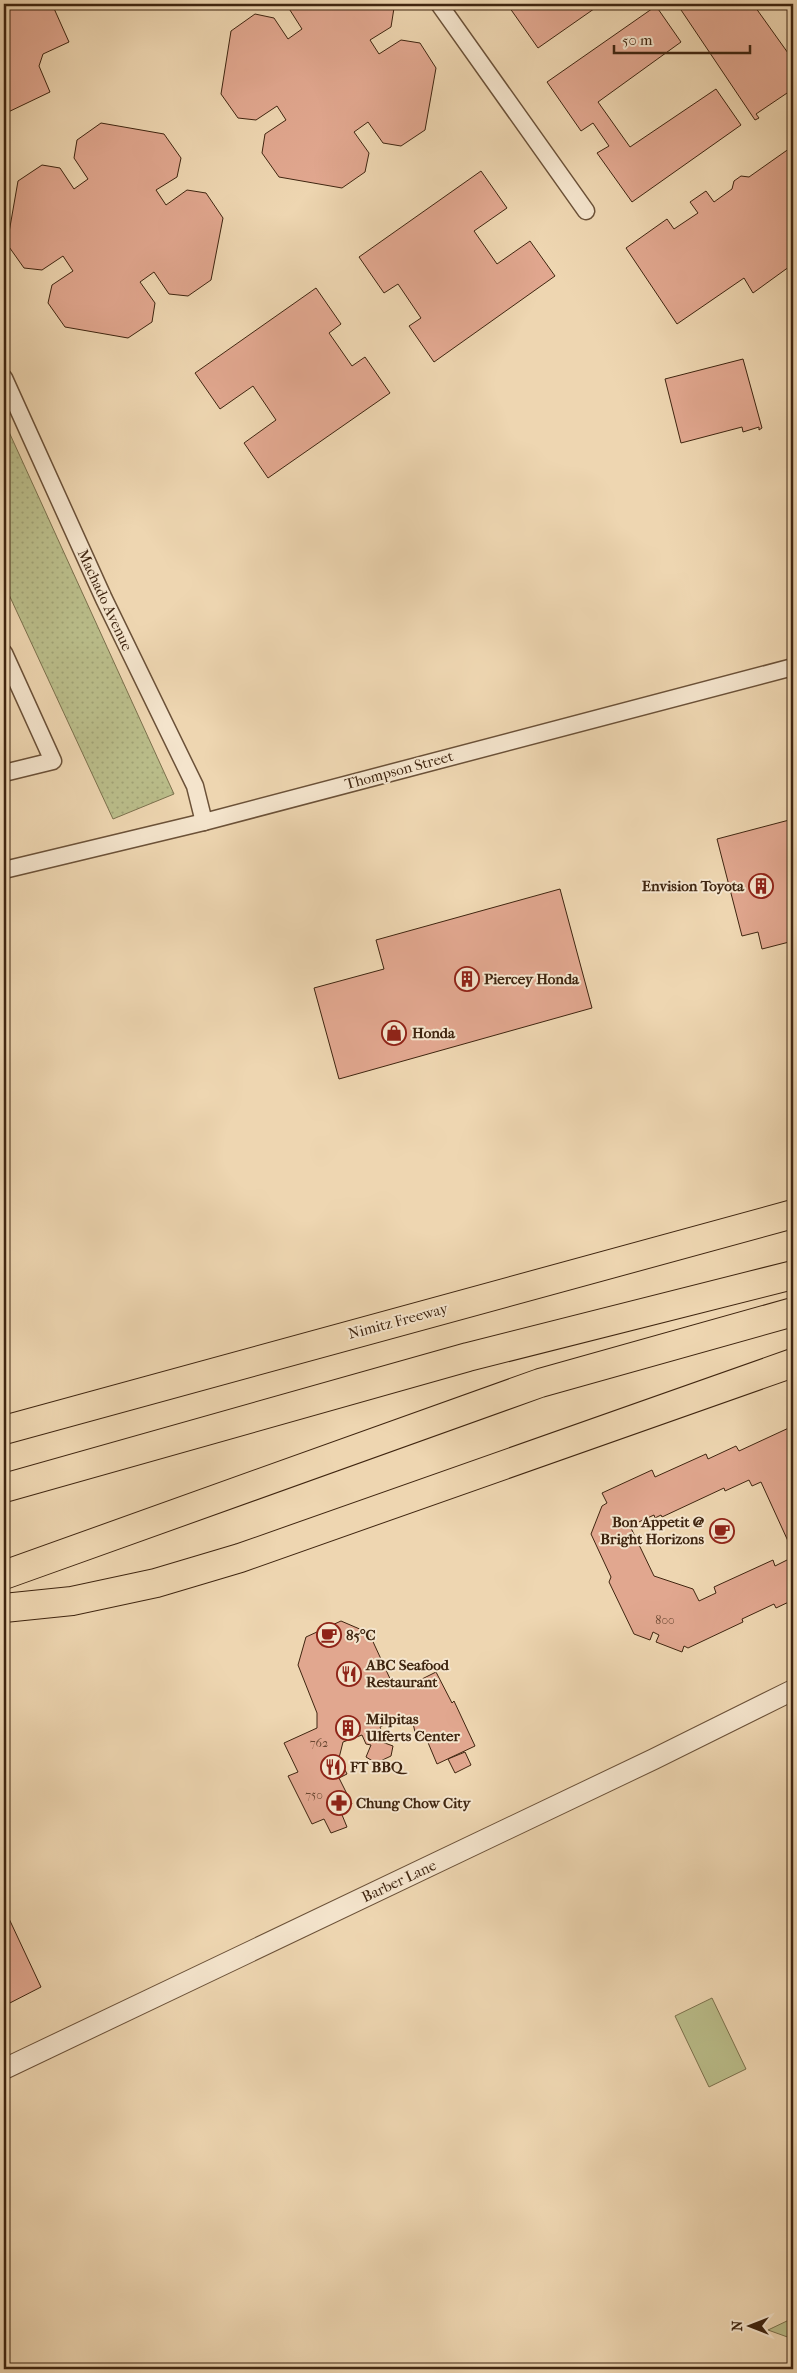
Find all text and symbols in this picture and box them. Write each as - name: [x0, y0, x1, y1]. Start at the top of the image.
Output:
- scale bar: [614, 22, 751, 54]
- text: 50 m: [622, 31, 653, 49]
- street label: Machado Avenue: [74, 546, 137, 654]
- street label: Thompson Street: [343, 747, 456, 793]
- building icon: Envision Toyota: [748, 873, 774, 899]
- place label: Envision Toyota: [642, 877, 745, 895]
- building icon: Piercey Honda: [454, 966, 480, 992]
- place label: Piercey Honda: [484, 970, 580, 988]
- shop icon: Honda: [381, 1020, 407, 1046]
- place label: Honda: [412, 1024, 456, 1042]
- street label: Nimitz Freeway: [346, 1299, 451, 1343]
- place label: Bon Appetit @ Bright Horizons: [600, 1513, 705, 1548]
- cafe icon: Bon Appetit @ Bright Horizons: [709, 1518, 735, 1544]
- house number: 800: [655, 1613, 675, 1627]
- cafe icon: 85°C: [316, 1622, 342, 1648]
- place label: 85°C: [346, 1626, 376, 1644]
- place label: ABC Seafood Restaurant: [365, 1656, 450, 1691]
- restaurant icon: ABC Seafood Restaurant: [336, 1661, 362, 1687]
- place label: Milpitas Ulferts Center: [365, 1710, 460, 1745]
- building icon: Milpitas Ulferts Center: [335, 1715, 361, 1741]
- house number: 762: [310, 1736, 328, 1750]
- restaurant icon: FT BBQ: [320, 1754, 346, 1780]
- place label: FT BBQ: [349, 1758, 408, 1776]
- house number: 750: [305, 1788, 323, 1802]
- pharmacy icon: Chung Chow City: [326, 1790, 352, 1816]
- place label: Chung Chow City: [356, 1794, 472, 1812]
- street label: Barber Lane: [359, 1856, 440, 1906]
- north arrow: [724, 2300, 774, 2350]
- text: N: [729, 2320, 746, 2331]

